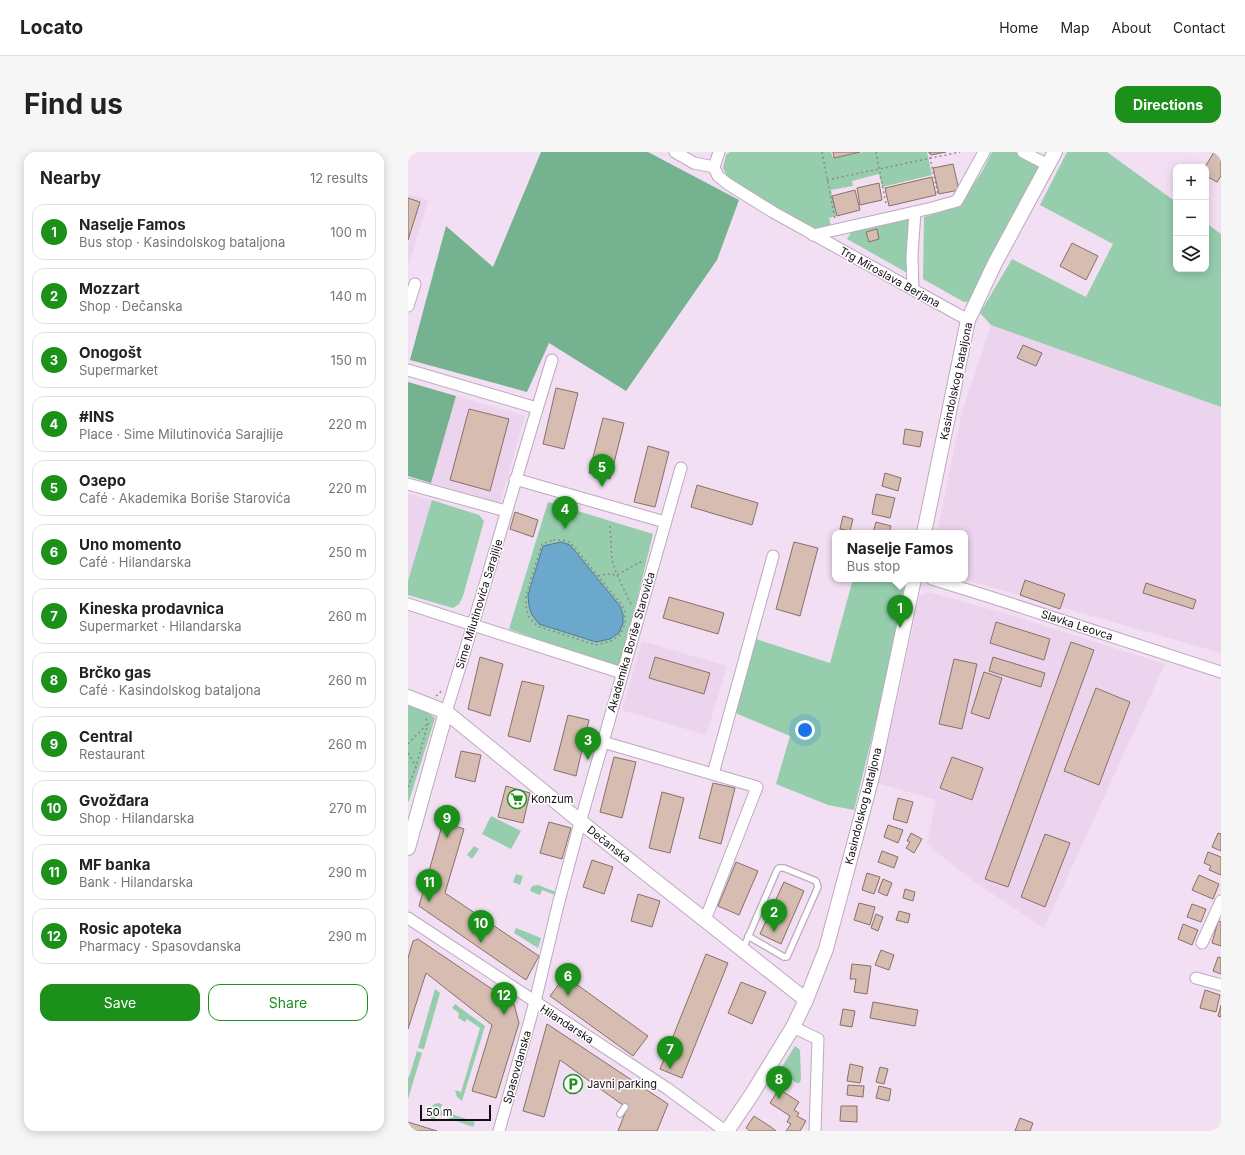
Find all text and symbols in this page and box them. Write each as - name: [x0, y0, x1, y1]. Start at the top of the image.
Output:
- text: Locato: [20, 16, 83, 39]
- text: Home: [999, 19, 1038, 36]
- text: Map: [1060, 19, 1090, 36]
- text: About: [1112, 19, 1151, 36]
- text: Contact: [1173, 19, 1225, 36]
- button: Directions: [1115, 86, 1221, 123]
- text: Find us: [24, 87, 123, 121]
- map controls: [1173, 164, 1209, 272]
- button: +: [1173, 164, 1209, 200]
- text: Nearby: [40, 168, 101, 188]
- text: 12 results: [310, 170, 368, 186]
- button: −: [1173, 200, 1209, 236]
- text: Naselje Famos: [79, 215, 186, 234]
- text: 1: [51, 224, 57, 240]
- text: 100 m: [330, 224, 367, 240]
- text: Bus stop · Kasindolskog bataljona: [79, 234, 285, 250]
- button: layers: [1173, 236, 1209, 272]
- street label: Trg Miroslava Berjana: [837, 244, 943, 310]
- text: Mozzart: [79, 279, 140, 298]
- text: 2: [50, 288, 58, 304]
- text: 140 m: [330, 288, 367, 304]
- text: Shop · Dečanska: [79, 298, 183, 314]
- street label: Kasindolskog bataljona: [937, 321, 975, 441]
- text: Onogošt: [79, 343, 142, 362]
- text: 3: [50, 352, 58, 368]
- text: 150 m: [331, 352, 367, 368]
- text: Supermarket: [79, 362, 158, 378]
- text: #INS: [79, 407, 114, 426]
- text: 4: [50, 416, 58, 432]
- text: 220 m: [328, 416, 367, 432]
- text: Place · Sime Milutinovića Sarajlije: [79, 426, 283, 442]
- pin: 5: [589, 454, 615, 487]
- text: Озеро: [79, 471, 126, 490]
- text: 5: [50, 480, 58, 496]
- text: 220 m: [328, 480, 367, 496]
- text: Café · Akademika Boriše Starovića: [79, 490, 291, 506]
- pin: 4: [552, 496, 578, 529]
- popup: [832, 530, 968, 582]
- text: Uno momento: [79, 535, 181, 554]
- street label: Sime Milutinovića Sarajlije: [453, 537, 505, 671]
- text: Naselje Famos: [847, 539, 953, 558]
- text: 6: [50, 544, 58, 560]
- text: 250 m: [328, 544, 367, 560]
- text: Café · Hilandarska: [79, 554, 191, 570]
- text: Bus stop: [847, 558, 900, 574]
- street label: Akademika Boriše Starovića: [604, 570, 658, 714]
- pin: 1: [887, 595, 913, 628]
- text: Kineska prodavnica: [79, 599, 224, 618]
- street label: Slavka Leovca: [1039, 607, 1115, 643]
- text: 7: [50, 608, 58, 624]
- text: 260 m: [328, 608, 367, 624]
- text: Supermarket · Hilandarska: [79, 618, 242, 634]
- text: Brčko gas: [79, 663, 151, 682]
- text: 8: [50, 672, 58, 688]
- text: 260 m: [328, 672, 367, 688]
- text: Café · Kasindolskog bataljona: [79, 682, 261, 698]
- your location: [795, 720, 815, 740]
- text: Central: [79, 727, 133, 746]
- pin: 3: [575, 727, 601, 760]
- text: 9: [50, 736, 58, 752]
- text: 260 m: [328, 736, 367, 752]
- text: Restaurant: [79, 746, 145, 762]
- street label: Kasindolskog bataljona: [842, 746, 884, 866]
- supermarket icon: Konzum: [506, 788, 528, 810]
- text: Gvožđara: [79, 791, 149, 810]
- place label: Konzum: [531, 792, 573, 806]
- text: 10: [47, 800, 61, 816]
- text: 270 m: [329, 800, 367, 816]
- pin: 9: [434, 805, 460, 838]
- text: Shop · Hilandarska: [79, 810, 194, 826]
- street label: Dečanska: [584, 823, 634, 865]
- text: MF banka: [79, 855, 150, 874]
- text: 11: [48, 864, 60, 880]
- text: 290 m: [328, 864, 367, 880]
- pin: 11: [416, 869, 442, 902]
- text: Bank · Hilandarska: [79, 874, 193, 890]
- pin: 2: [761, 899, 787, 932]
- pin: 10: [468, 910, 494, 943]
- text: Rosic apoteka: [79, 919, 182, 938]
- text: 12: [47, 928, 61, 944]
- text: 290 m: [328, 928, 367, 944]
- text: Pharmacy · Spasovdanska: [79, 938, 241, 954]
- pin: 6: [555, 963, 581, 996]
- pin: 12: [491, 982, 517, 1015]
- button: Save: [40, 984, 200, 1021]
- button: Share: [208, 984, 368, 1021]
- street label: Hilandarska: [537, 1001, 597, 1047]
- street label: Spasovdanska: [500, 1029, 534, 1105]
- pin: 7: [657, 1036, 683, 1069]
- pin: 8: [766, 1066, 792, 1099]
- parking icon: Javni parking: [562, 1073, 584, 1095]
- place label: Javni parking: [587, 1077, 657, 1091]
- scale bar: [420, 1103, 491, 1122]
- text: 50 m: [426, 1105, 452, 1119]

